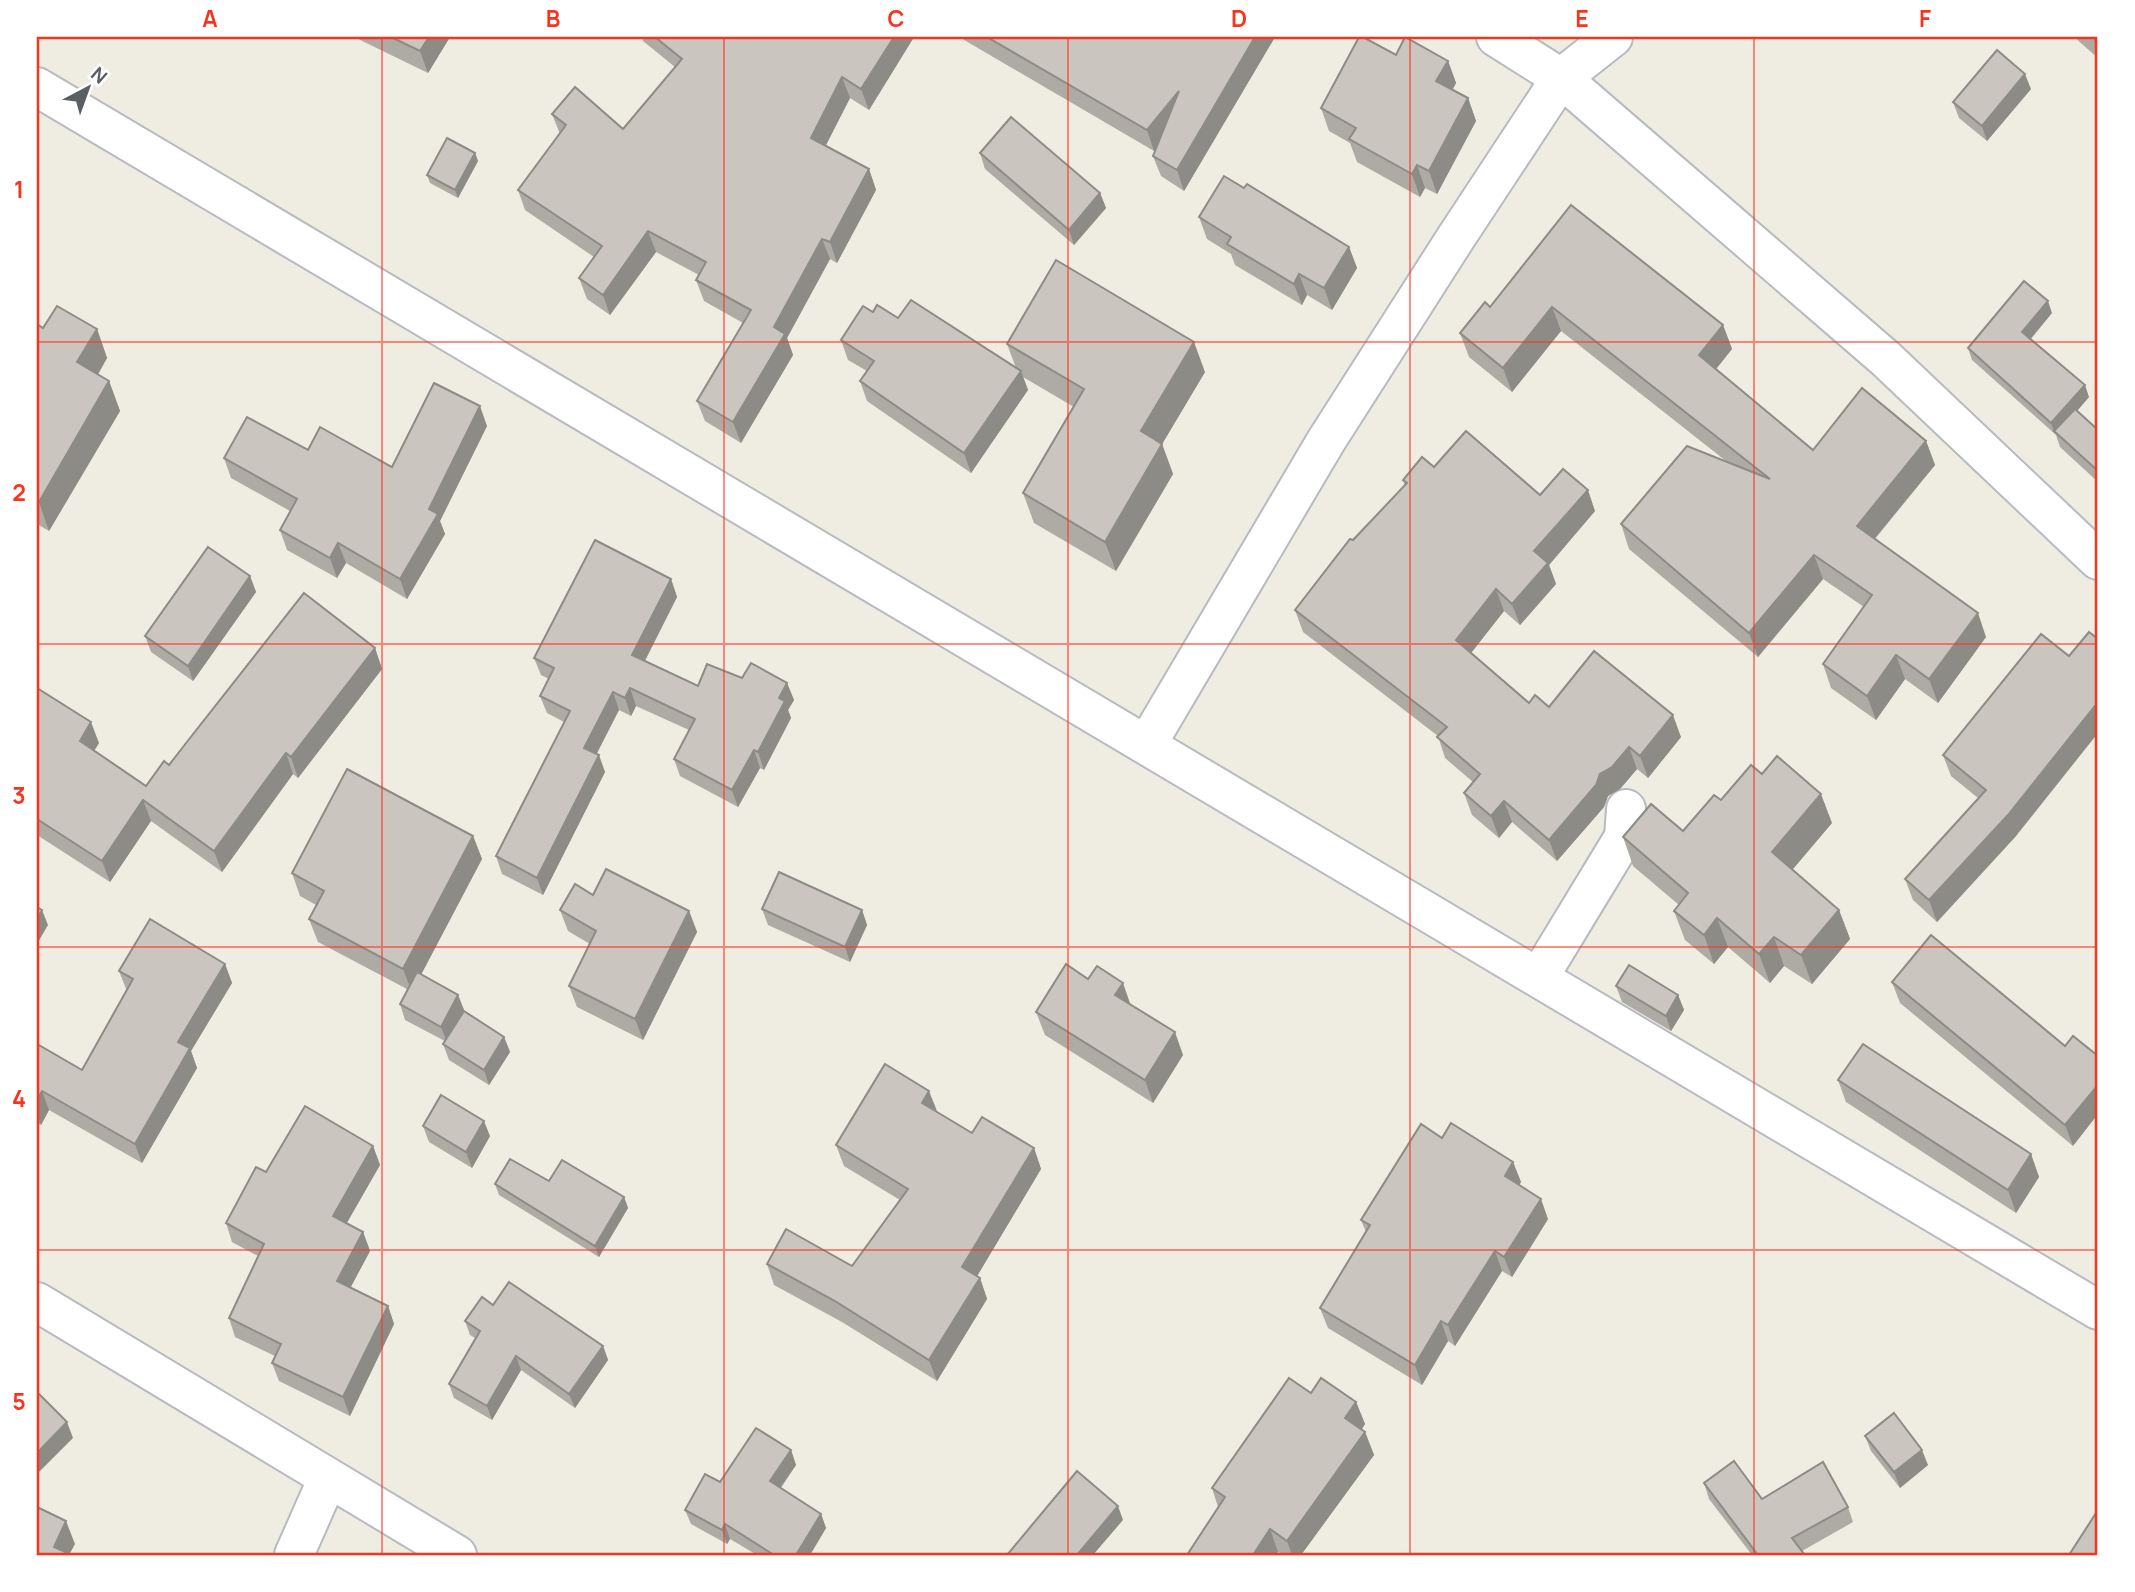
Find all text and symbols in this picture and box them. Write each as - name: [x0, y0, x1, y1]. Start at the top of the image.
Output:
- text: A: [202, 2, 218, 34]
- text: B: [546, 2, 560, 34]
- text: C: [888, 2, 905, 34]
- text: D: [1231, 2, 1247, 34]
- text: E: [1575, 2, 1589, 34]
- text: F: [1919, 2, 1931, 34]
- north arrow: [52, 52, 122, 122]
- text: N: [85, 61, 113, 89]
- text: 1: [14, 173, 24, 205]
- text: 2: [12, 476, 26, 508]
- text: 3: [12, 779, 26, 811]
- text: 4: [12, 1082, 26, 1114]
- text: 5: [12, 1385, 26, 1417]

